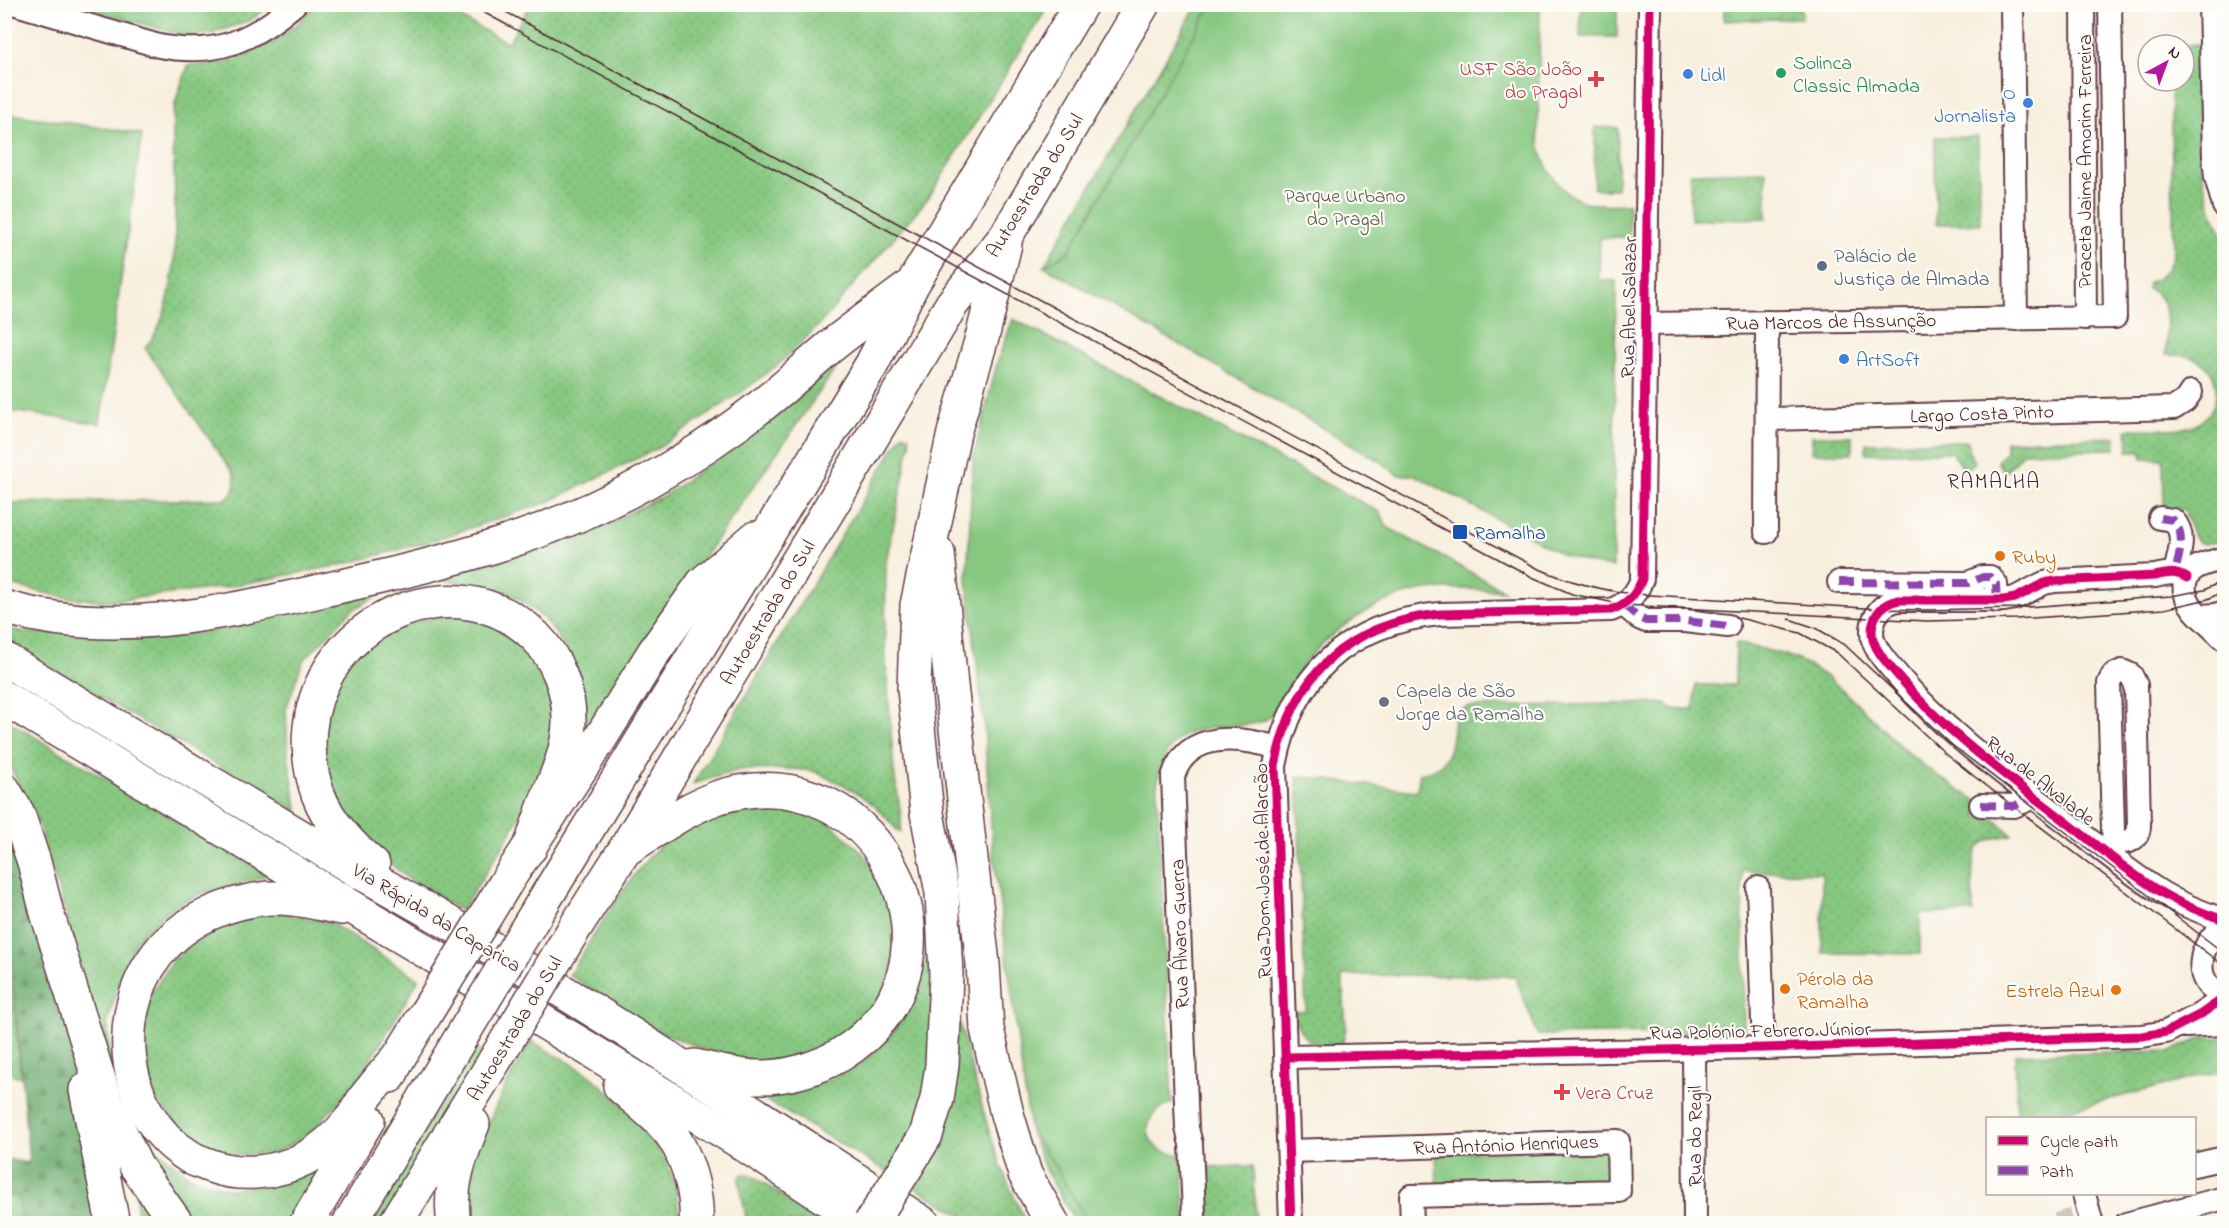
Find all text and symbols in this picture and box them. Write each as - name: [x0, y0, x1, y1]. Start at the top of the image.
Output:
- north arrow: [2136, 33, 2196, 93]
- street label: Praceta Jaime Amorim Ferreira: [2072, 34, 2101, 288]
- text: N: [2163, 41, 2187, 66]
- place label: Solinca Classic Almada: [1793, 50, 1920, 102]
- place label: USF São João do Pragal: [1460, 56, 1582, 109]
- place label: Lidl: [1700, 62, 1726, 91]
- marker: Solinca Classic Almada: [1774, 66, 1788, 80]
- marker: Lidl: [1681, 67, 1695, 81]
- marker: USF São João do Pragal: [1587, 70, 1605, 88]
- place label: O Jornalista: [1934, 80, 2016, 132]
- marker: O Jornalista: [2021, 96, 2035, 110]
- street label: Autoestrada do Sul: [980, 109, 1092, 264]
- park label: Parque Urbano do Pragal: [1284, 183, 1406, 236]
- street label: Rua Abel Salazar: [1615, 235, 1646, 378]
- place label: Palácio de Justiça de Almada: [1834, 243, 1990, 295]
- marker: Palácio de Justiça de Almada: [1815, 259, 1829, 273]
- street label: Rua Marcos de Assunção: [1726, 307, 1936, 340]
- place label: ArtSoft: [1856, 347, 1920, 376]
- marker: ArtSoft: [1837, 352, 1851, 366]
- street label: Largo Costa Pinto: [1910, 398, 2055, 433]
- district label: RAMALHA: [1947, 468, 2041, 498]
- place label: Ramalha: [1474, 520, 1546, 549]
- marker: Ramalha: [1451, 523, 1469, 541]
- street label: Autoestrada do Sul: [714, 535, 824, 691]
- place label: Ruby: [2012, 544, 2056, 573]
- marker: Ruby: [1993, 549, 2007, 563]
- place label: Capela de São Jorge da Ramalha: [1396, 678, 1544, 731]
- marker: Capela de São Jorge da Ramalha: [1377, 695, 1391, 709]
- street label: Rua de Alvalade: [1979, 730, 2100, 834]
- street label: Rua Dom José de Alarcão: [1248, 763, 1281, 979]
- street label: Via Rápida da Caparica: [345, 857, 526, 981]
- street label: Rua Álvaro Guerra: [1164, 858, 1199, 1009]
- street label: Autoestrada do Sul: [461, 951, 571, 1107]
- place label: Pérola da Ramalha: [1797, 966, 1874, 1018]
- place label: Estrela Azul: [2005, 978, 2104, 1007]
- marker: Pérola da Ramalha: [1778, 982, 1792, 996]
- marker: Estrela Azul: [2109, 983, 2123, 997]
- street label: Rua Polónio Febrero Júnior: [1649, 1016, 1872, 1049]
- place label: Vera Cruz: [1575, 1080, 1654, 1109]
- marker: Vera Cruz: [1553, 1083, 1571, 1101]
- street label: Rua do Regil: [1682, 1086, 1712, 1186]
- legend: [1986, 1117, 2196, 1195]
- street label: Rua António Henriques: [1413, 1129, 1599, 1164]
- text: Cycle path: [2040, 1130, 2118, 1156]
- text: Path: [2040, 1160, 2074, 1186]

